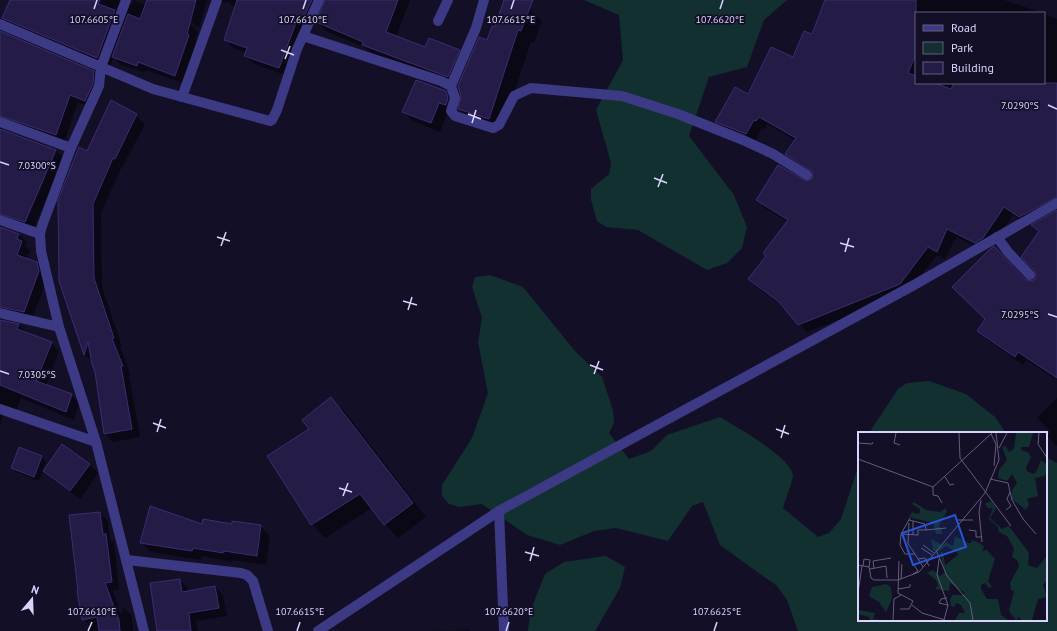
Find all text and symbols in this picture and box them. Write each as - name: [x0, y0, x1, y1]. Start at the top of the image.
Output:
- legend: [915, 12, 1045, 84]
- text: 107.6605°E: [70, 13, 118, 26]
- text: 107.6610°E: [279, 13, 327, 26]
- text: 107.6615°E: [487, 13, 535, 26]
- text: 107.6620°E: [696, 13, 744, 26]
- text: Road: [951, 20, 976, 35]
- text: Park: [951, 40, 973, 55]
- text: Building: [951, 60, 994, 75]
- text: 7.0290°S: [1001, 99, 1039, 112]
- text: 7.0300°S: [18, 159, 56, 172]
- text: 7.0295°S: [1001, 308, 1039, 321]
- text: 7.0305°S: [18, 368, 56, 381]
- inset map: [858, 432, 1047, 621]
- north arrow: [12, 579, 52, 619]
- text: N: [30, 582, 41, 597]
- text: 107.6610°E: [68, 605, 116, 618]
- text: 107.6615°E: [276, 605, 324, 618]
- text: 107.6620°E: [485, 605, 533, 618]
- text: 107.6625°E: [693, 605, 741, 618]

